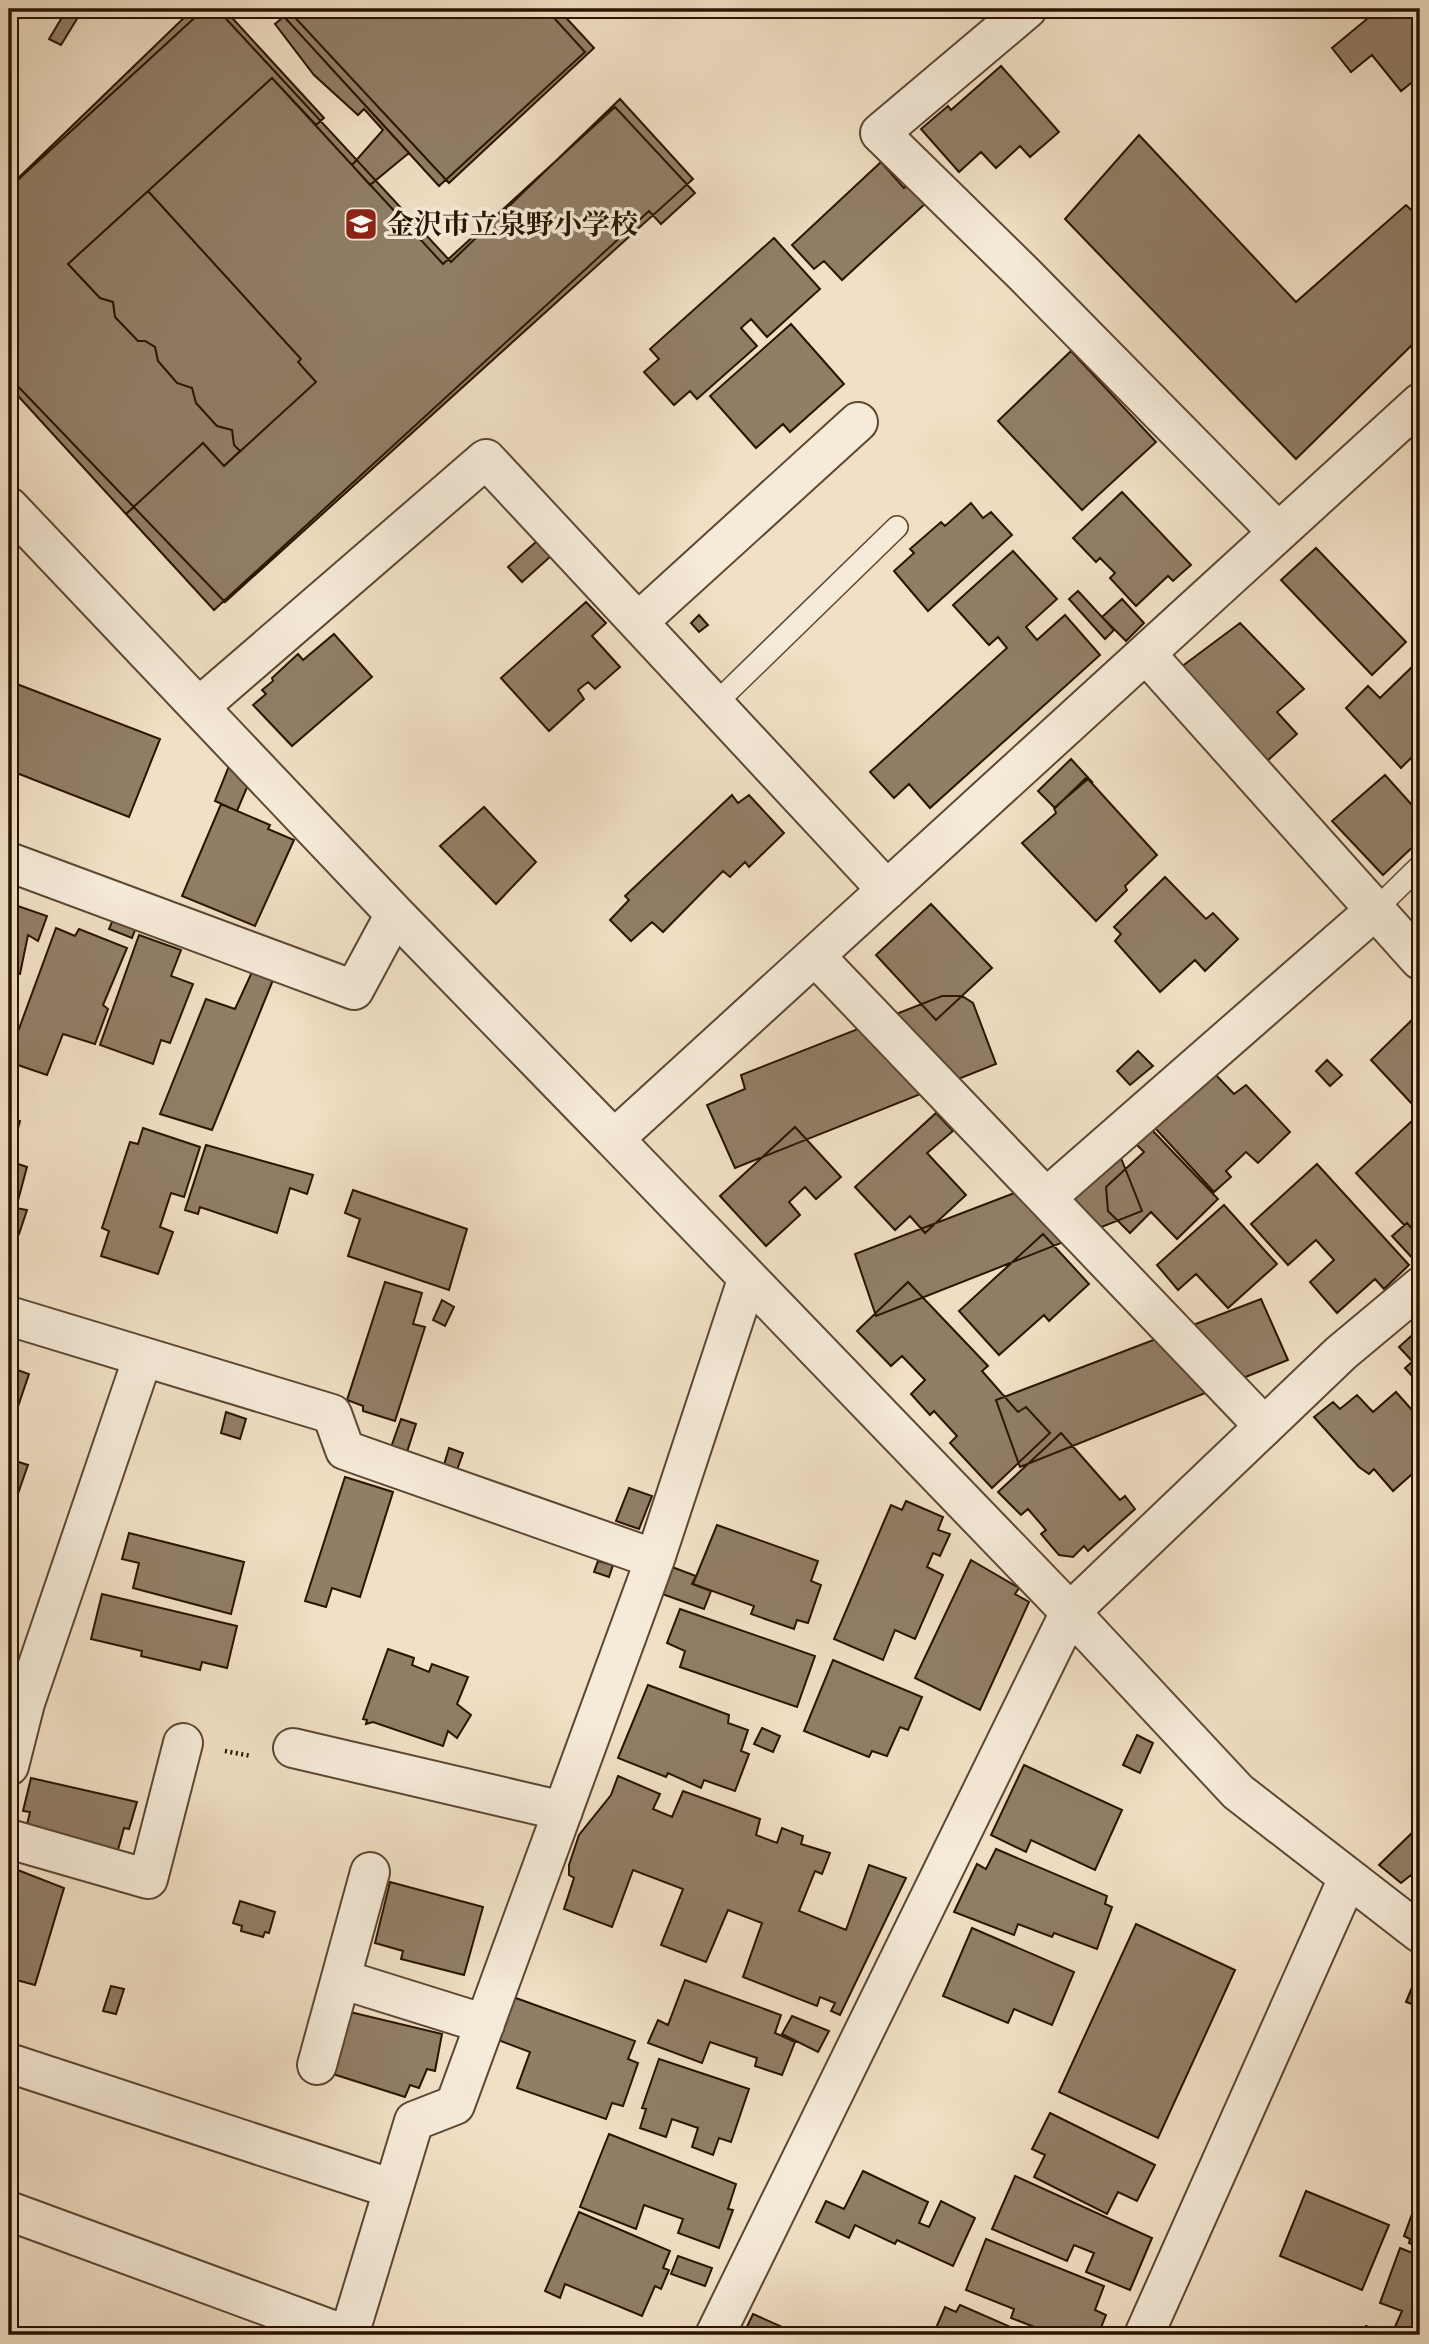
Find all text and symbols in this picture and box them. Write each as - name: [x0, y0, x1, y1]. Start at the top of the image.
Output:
- school or university icon: 金沢市立泉野小学校: [342, 205, 380, 243]
- place label: 金沢市立泉野小学校: [386, 208, 638, 243]

